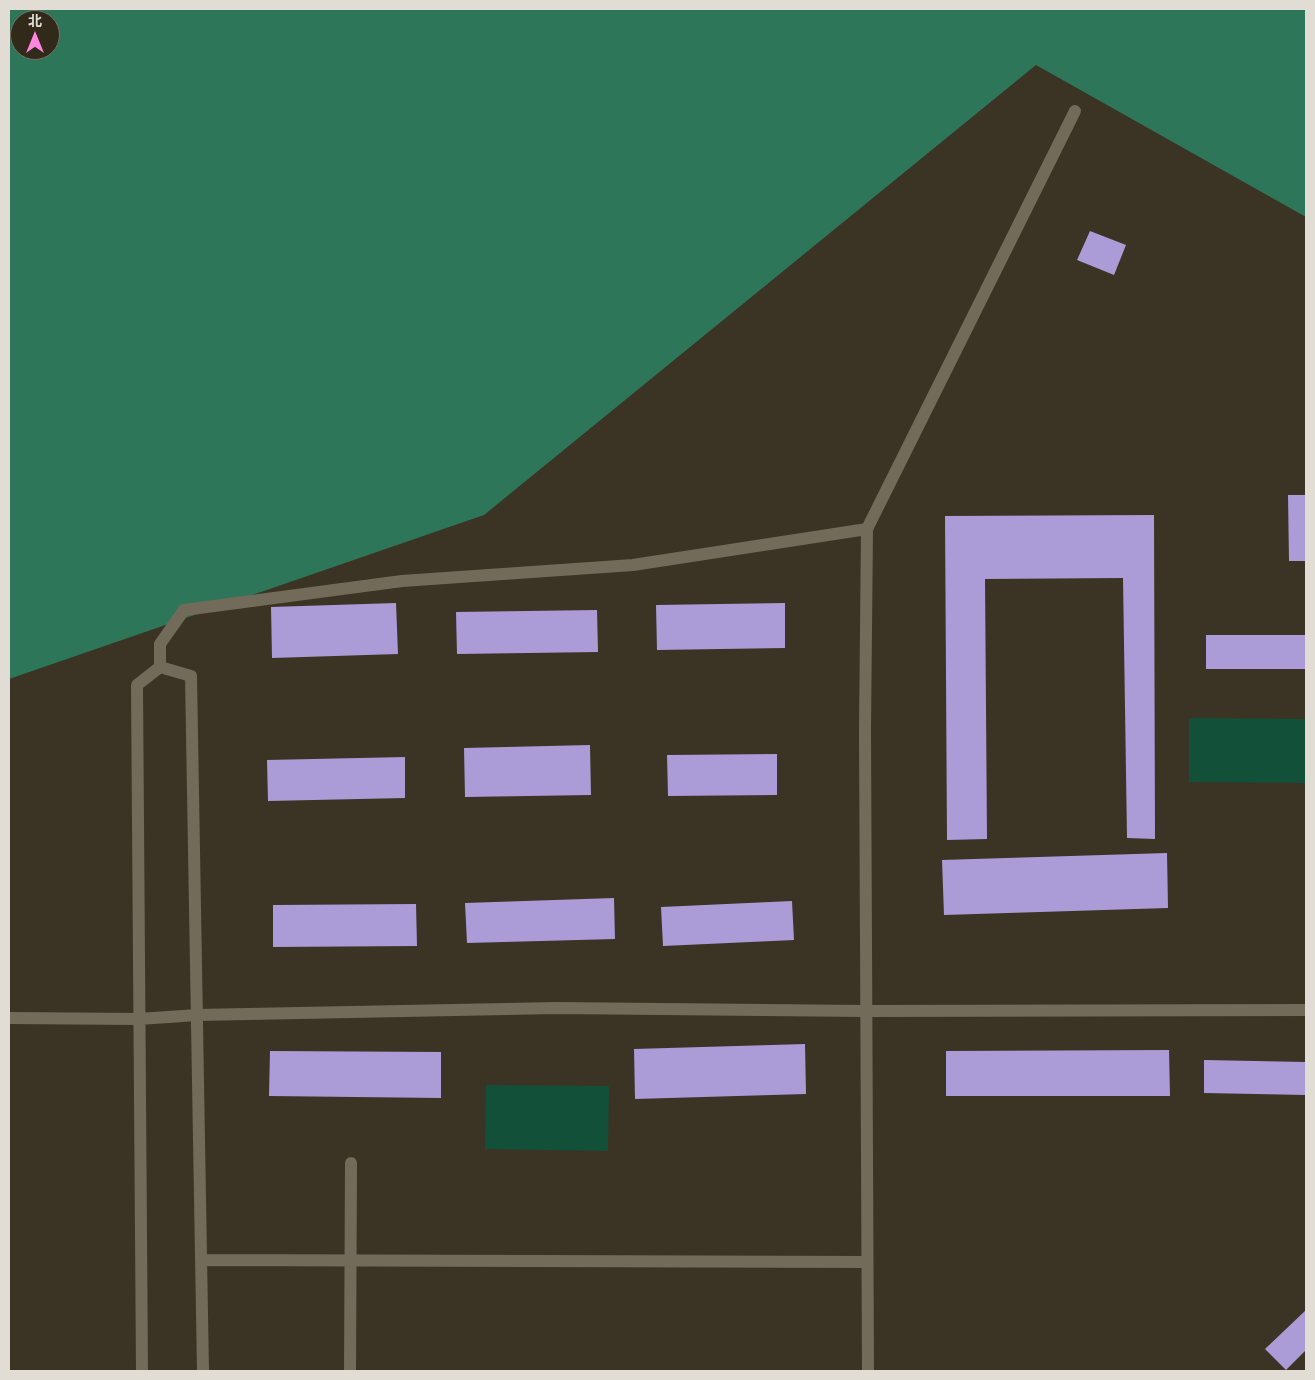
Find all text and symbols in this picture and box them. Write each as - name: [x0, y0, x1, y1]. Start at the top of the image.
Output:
- north arrow: [10, 10, 60, 60]
- text: 北: [28, 12, 42, 30]

